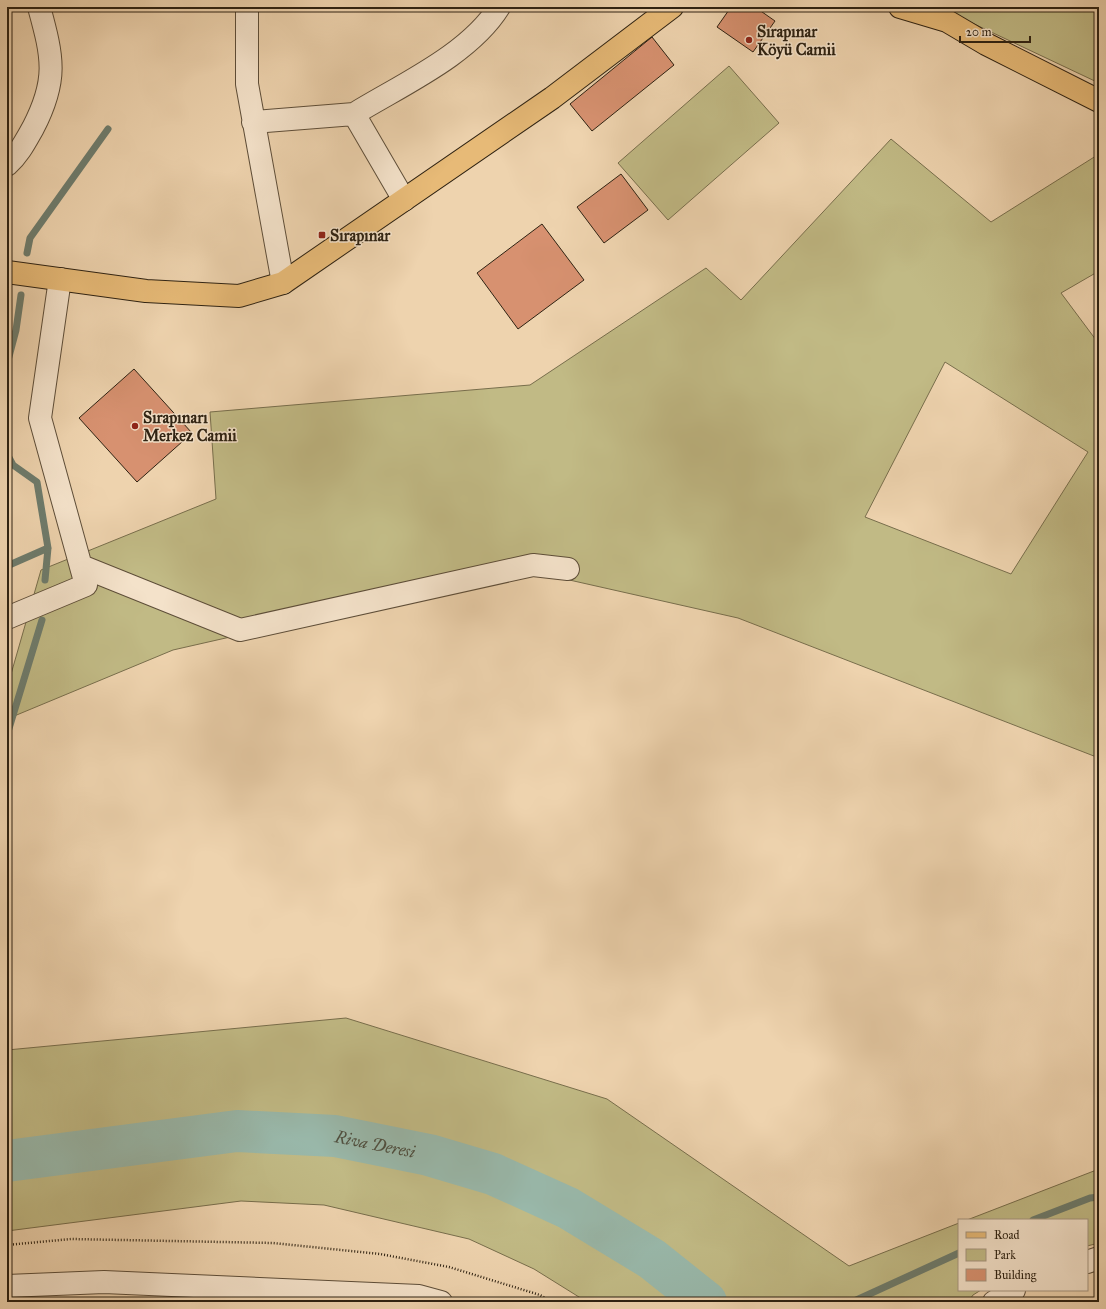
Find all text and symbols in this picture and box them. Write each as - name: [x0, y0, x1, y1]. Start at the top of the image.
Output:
- scale bar: [960, 18, 1030, 44]
- place label: Sırapınar Köyü Camii: [757, 22, 836, 60]
- text: 20 m: [966, 25, 992, 39]
- marker: Sırapınar Köyü Camii: [744, 35, 754, 45]
- place label: Sırapınar: [330, 226, 391, 246]
- marker: Sırapınar: [317, 230, 327, 240]
- place label: Sırapınarı Merkez Camii: [143, 408, 237, 445]
- marker: Sırapınarı Merkez Camii: [130, 421, 140, 431]
- water label: Riva Deresi: [332, 1126, 417, 1162]
- legend: [958, 1219, 1088, 1291]
- text: Road: [994, 1228, 1020, 1242]
- text: Park: [994, 1248, 1016, 1262]
- text: Building: [994, 1268, 1037, 1283]

